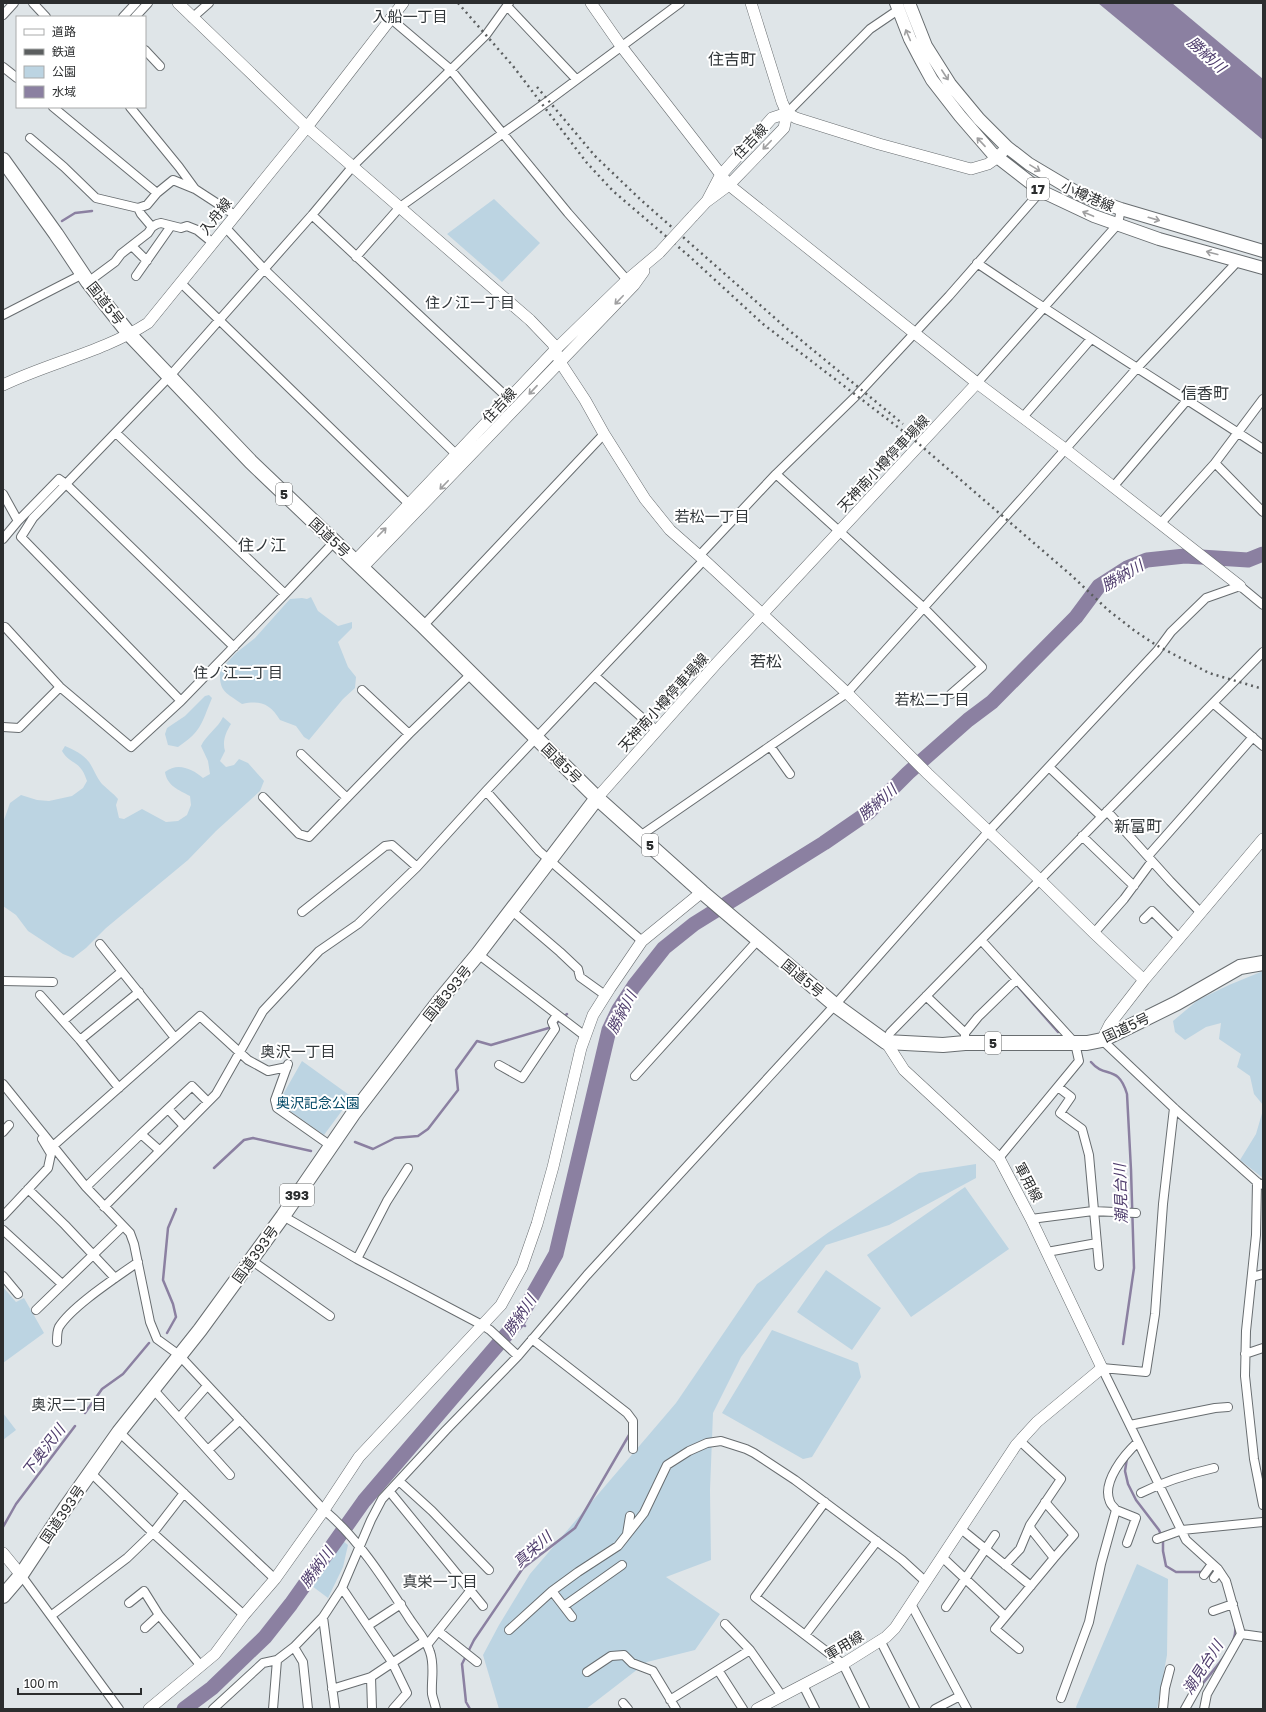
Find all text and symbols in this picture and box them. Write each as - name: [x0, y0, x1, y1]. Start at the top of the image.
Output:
- district label: 入船一丁目: [372, 7, 448, 25]
- legend: [16, 16, 146, 108]
- text: 道路: [52, 24, 76, 39]
- one-way arrow: [904, 29, 912, 41]
- water label: 勝納川: [1184, 32, 1231, 77]
- text: 鉄道: [52, 44, 76, 59]
- district label: 住吉町: [708, 49, 756, 69]
- text: 公園: [52, 64, 76, 79]
- one-way arrow: [941, 69, 949, 80]
- text: 水域: [52, 84, 76, 99]
- street label: 住吉線: [729, 120, 771, 162]
- one-way arrow: [977, 137, 986, 147]
- one-way arrow: [762, 140, 772, 150]
- one-way arrow: [1029, 164, 1041, 172]
- street label: 小樽港線: [1059, 177, 1117, 215]
- road number: 17: [1027, 178, 1049, 200]
- street label: 入舟線: [195, 194, 235, 238]
- one-way arrow: [1083, 209, 1095, 217]
- one-way arrow: [1147, 216, 1160, 223]
- one-way arrow: [1206, 249, 1219, 257]
- street label: 国道5号: [84, 278, 128, 328]
- district label: 住ノ江一丁目: [425, 293, 515, 311]
- one-way arrow: [614, 295, 624, 305]
- district label: 信香町: [1181, 383, 1229, 403]
- street label: 住吉線: [478, 384, 520, 426]
- one-way arrow: [529, 385, 538, 395]
- street label: 天神南小樽停車場線: [834, 411, 932, 515]
- one-way arrow: [439, 480, 449, 490]
- road number: 5: [276, 483, 292, 505]
- district label: 若松一丁目: [674, 507, 750, 525]
- street label: 国道5号: [306, 514, 354, 560]
- one-way arrow: [377, 528, 386, 538]
- district label: 住ノ江: [238, 535, 286, 555]
- water label: 勝納川: [1098, 555, 1148, 594]
- street label: 天神南小樽停車場線: [615, 649, 711, 755]
- district label: 若松: [750, 651, 782, 671]
- district label: 住ノ江二丁目: [193, 663, 283, 681]
- district label: 若松二丁目: [894, 690, 970, 708]
- street label: 国道5号: [538, 739, 586, 787]
- water label: 勝納川: [854, 779, 901, 824]
- district label: 新富町: [1114, 816, 1162, 836]
- road number: 5: [642, 834, 658, 856]
- street label: 国道5号: [778, 955, 828, 1001]
- street label: 国道393号: [419, 962, 475, 1024]
- water label: 勝納川: [602, 986, 640, 1036]
- street label: 国道5号: [1100, 1009, 1152, 1045]
- road number: 5: [985, 1032, 1001, 1054]
- district label: 奥沢一丁目: [260, 1042, 336, 1060]
- park label: 奥沢記念公園: [276, 1094, 360, 1111]
- street label: 軍用線: [1012, 1159, 1046, 1205]
- water label: 潮見台川: [1110, 1162, 1130, 1224]
- road number: 393: [280, 1184, 314, 1206]
- street label: 国道393号: [228, 1222, 282, 1286]
- water label: 勝納川: [499, 1290, 540, 1339]
- district label: 奥沢二丁目: [31, 1395, 107, 1413]
- water label: 下奥沢川: [18, 1419, 69, 1479]
- street label: 国道393号: [36, 1482, 88, 1546]
- water label: 真栄川: [509, 1526, 556, 1571]
- water label: 勝納川: [295, 1542, 338, 1590]
- district label: 真栄一丁目: [402, 1572, 478, 1590]
- street label: 軍用線: [822, 1627, 866, 1663]
- water label: 潮見台川: [1178, 1635, 1227, 1697]
- scale bar: [18, 1670, 141, 1696]
- text: 100 m: [24, 1676, 58, 1691]

